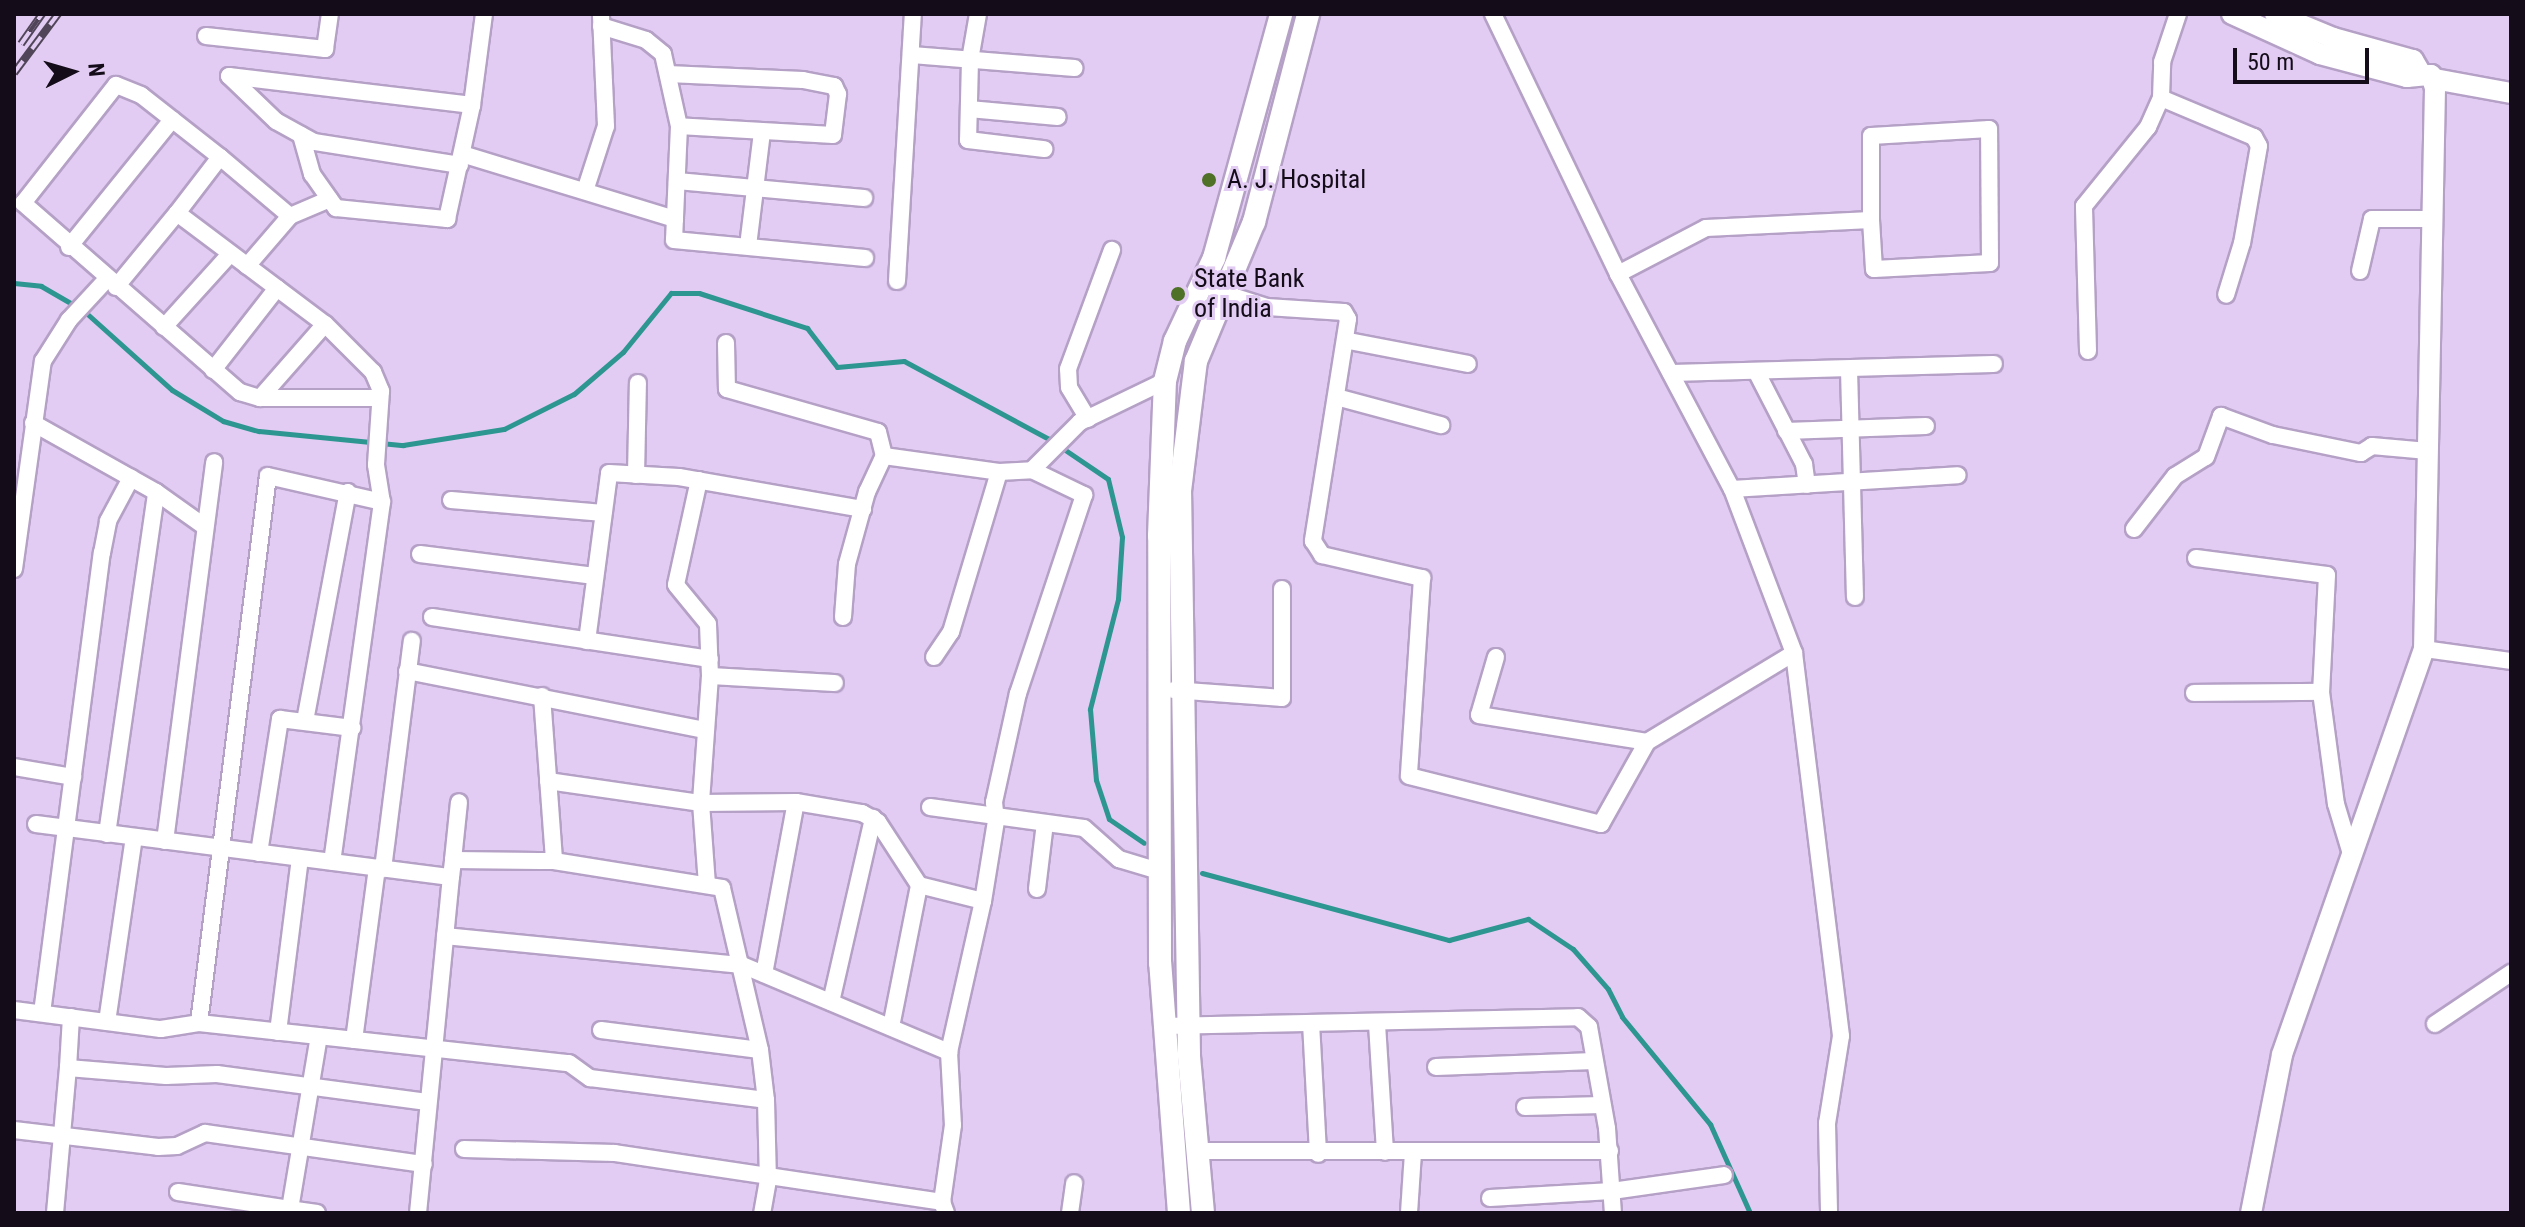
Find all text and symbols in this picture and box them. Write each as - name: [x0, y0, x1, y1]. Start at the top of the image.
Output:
- north arrow: [32, 32, 112, 112]
- scale bar: [2237, 32, 2373, 82]
- text: 50 m: [2247, 48, 2294, 76]
- text: N: [83, 62, 109, 78]
- place label: A. J. Hospital: [1227, 164, 1366, 196]
- marker: A. J. Hospital: [1198, 169, 1220, 191]
- place label: State Bank of India: [1194, 263, 1304, 324]
- marker: State Bank of India: [1169, 285, 1187, 303]

